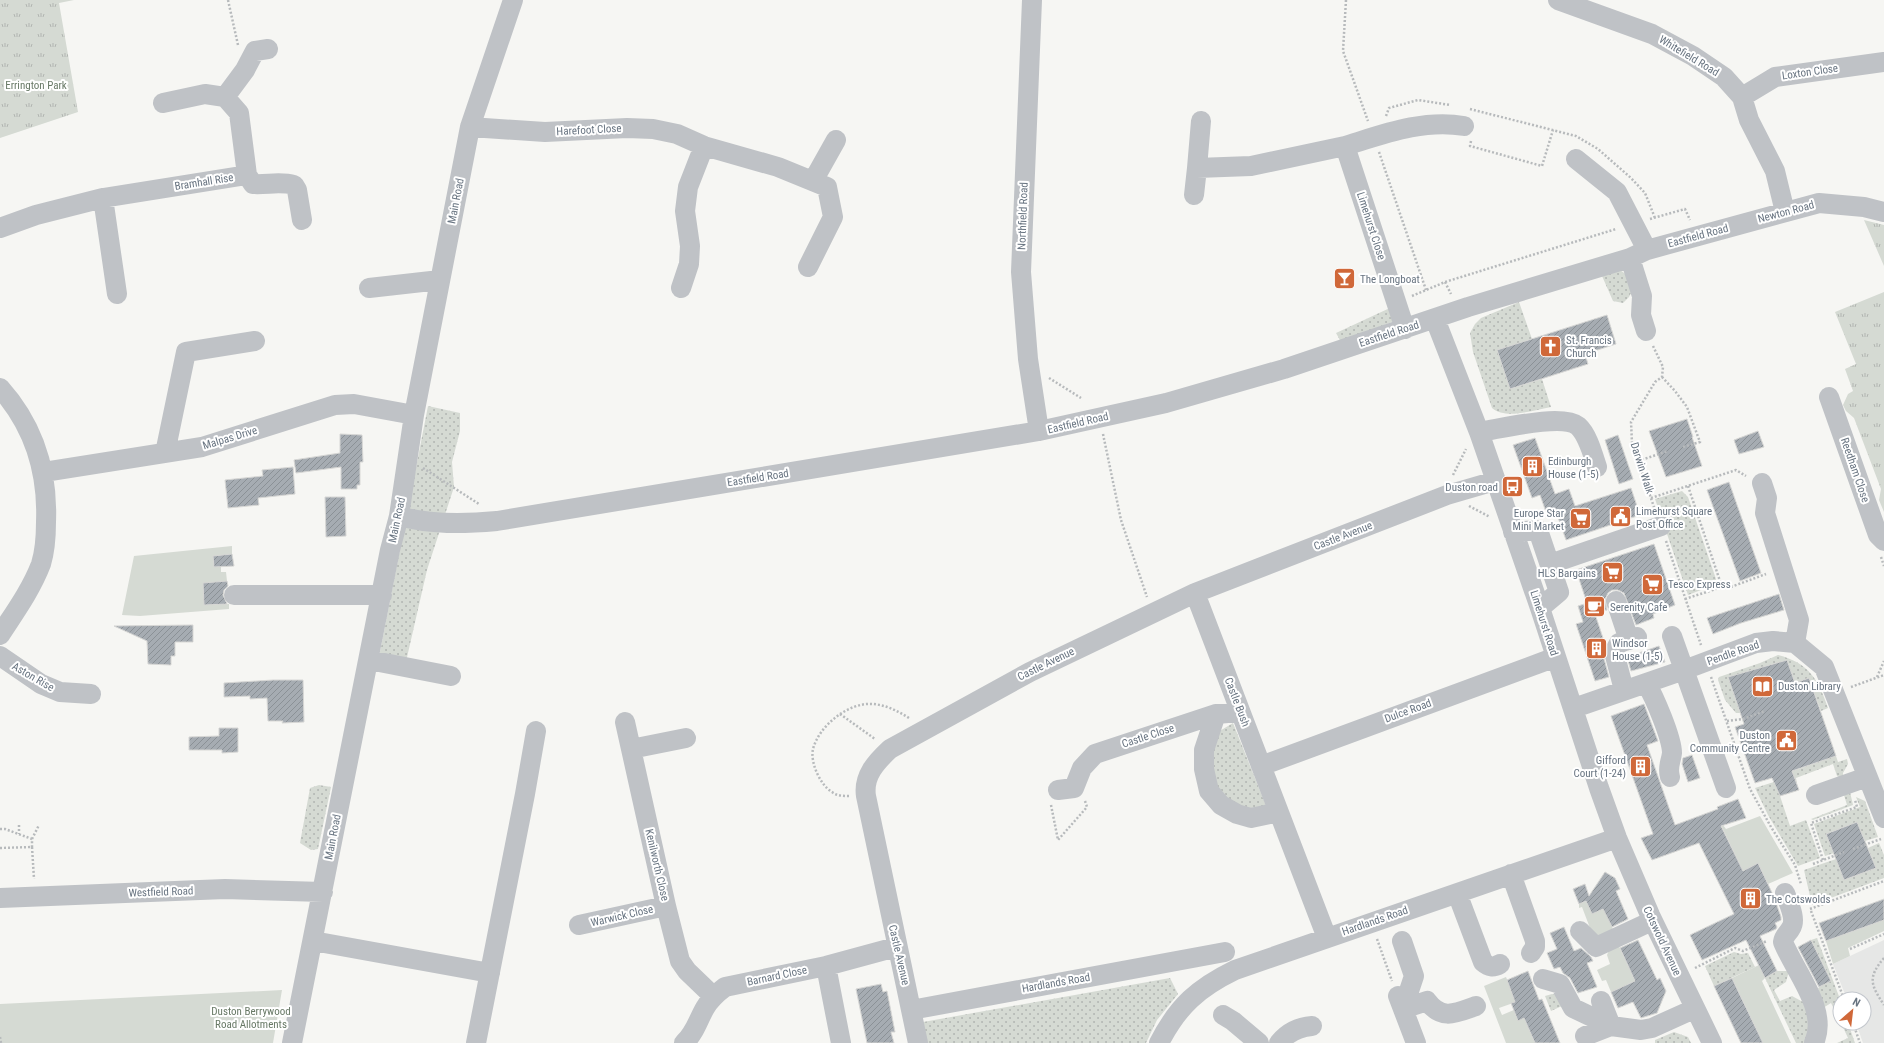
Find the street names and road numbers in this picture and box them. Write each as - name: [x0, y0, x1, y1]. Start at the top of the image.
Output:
- street label: Whitefield Road: [1657, 33, 1721, 79]
- street label: Loxton Close: [1781, 62, 1839, 82]
- street label: Harefoot Close: [556, 122, 622, 138]
- street label: Bramhall Rise: [174, 171, 234, 193]
- street label: Main Road: [445, 177, 467, 225]
- street label: Northfield Road: [1015, 182, 1031, 250]
- street label: Limehurst Close: [1354, 190, 1388, 262]
- street label: Newton Road: [1756, 198, 1816, 226]
- street label: Eastfield Road: [1666, 222, 1730, 250]
- street label: Eastfield Road: [1357, 318, 1421, 350]
- street label: Eastfield Road: [1046, 410, 1110, 436]
- street label: Malpas Drive: [201, 424, 259, 452]
- street label: Reedham Close: [1838, 436, 1872, 504]
- street label: Darwin Walk: [1628, 441, 1656, 495]
- street label: Eastfield Road: [726, 467, 790, 489]
- street label: Main Road: [386, 496, 408, 544]
- street label: Castle Avenue: [1312, 519, 1374, 553]
- street label: Limehurst Road: [1527, 589, 1561, 657]
- street label: Pendle Road: [1705, 638, 1761, 668]
- street label: Castle Avenue: [1015, 645, 1077, 683]
- street label: Aston Rise: [10, 660, 56, 694]
- street label: Castle Bush: [1222, 676, 1252, 728]
- street label: Dulce Road: [1383, 697, 1433, 725]
- street label: Castle Close: [1120, 721, 1176, 751]
- street label: Main Road: [322, 813, 344, 861]
- street label: Kenilworth Close: [642, 828, 672, 902]
- street label: Westfield Road: [128, 884, 194, 900]
- street label: Warwick Close: [590, 903, 654, 929]
- street label: Hardlands Road: [1340, 904, 1410, 938]
- street label: Cotswold Avenue: [1640, 904, 1684, 978]
- street label: Castle Avenue: [886, 923, 912, 987]
- street label: Barnard Close: [746, 963, 808, 989]
- street label: Hardlands Road: [1021, 971, 1091, 995]

